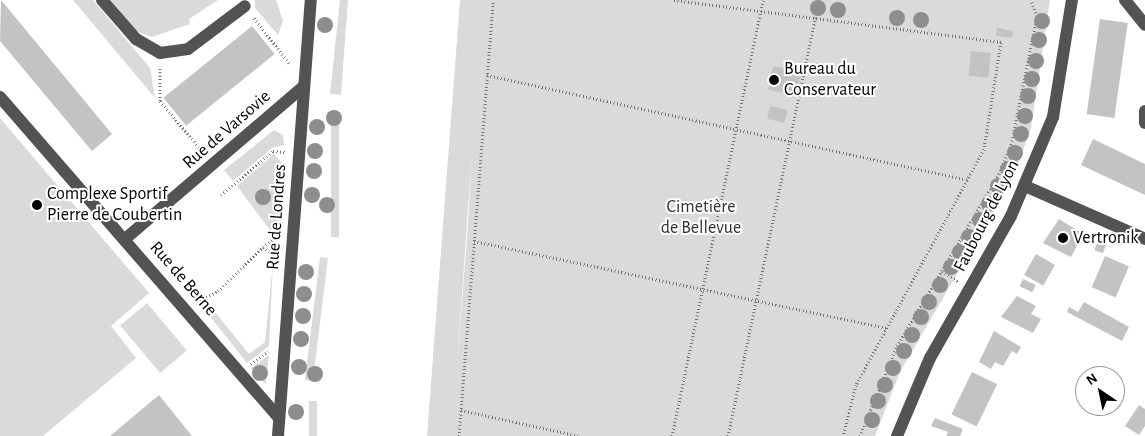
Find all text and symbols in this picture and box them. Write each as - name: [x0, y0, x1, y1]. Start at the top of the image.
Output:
- place label: Bureau du Conservateur: [784, 59, 876, 102]
- marker: Bureau du Conservateur: [768, 74, 780, 86]
- street label: Rue de Varsovie: [179, 86, 275, 174]
- street label: Faubourg de Lyon: [950, 157, 1024, 275]
- street label: Rue de Londres: [263, 163, 291, 271]
- place label: Complexe Sportif Pierre de Coubertin: [47, 184, 182, 226]
- park label: Cimetière de Bellevue: [661, 197, 741, 240]
- marker: Complexe Sportif Pierre de Coubertin: [31, 199, 43, 211]
- place label: Vertronik: [1073, 227, 1139, 249]
- marker: Vertronik: [1057, 232, 1069, 244]
- street label: Rue de Berne: [145, 237, 221, 321]
- north arrow: [1075, 366, 1125, 416]
- text: N: [1084, 371, 1100, 388]

